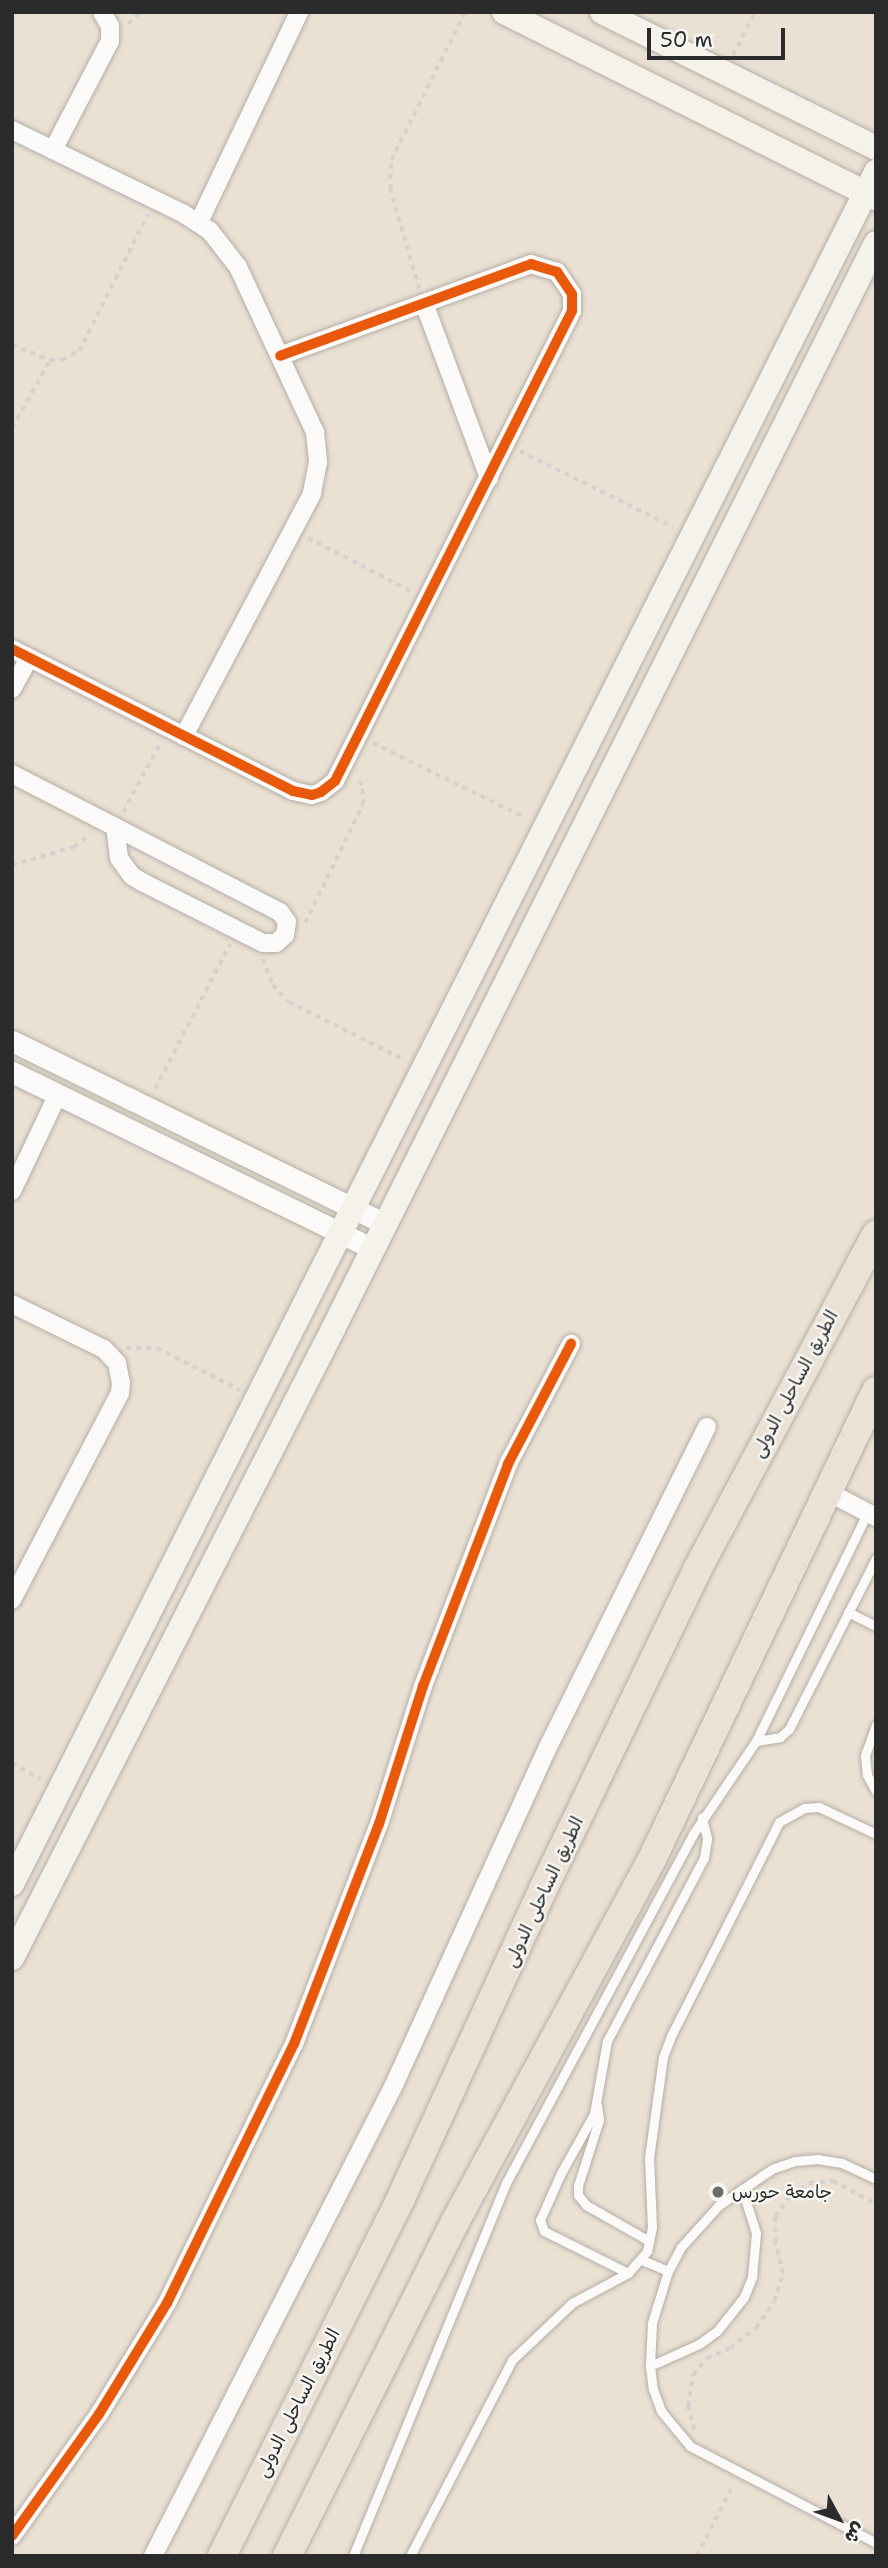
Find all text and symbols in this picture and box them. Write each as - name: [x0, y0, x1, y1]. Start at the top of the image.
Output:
- scale bar: [650, 14, 788, 58]
- text: 50 m: [660, 26, 713, 54]
- street label: الطريق الساحلى الدولى: [747, 1307, 843, 1461]
- street label: الطريق الساحلى الدولى: [500, 1813, 588, 1971]
- place label: جامعة حورس: [732, 2181, 832, 2203]
- marker: جامعة حورس: [710, 2184, 726, 2200]
- street label: الطريق الساحلى الدولى: [251, 2325, 345, 2481]
- north arrow: [804, 2484, 874, 2554]
- text: ش: [839, 2517, 872, 2549]

